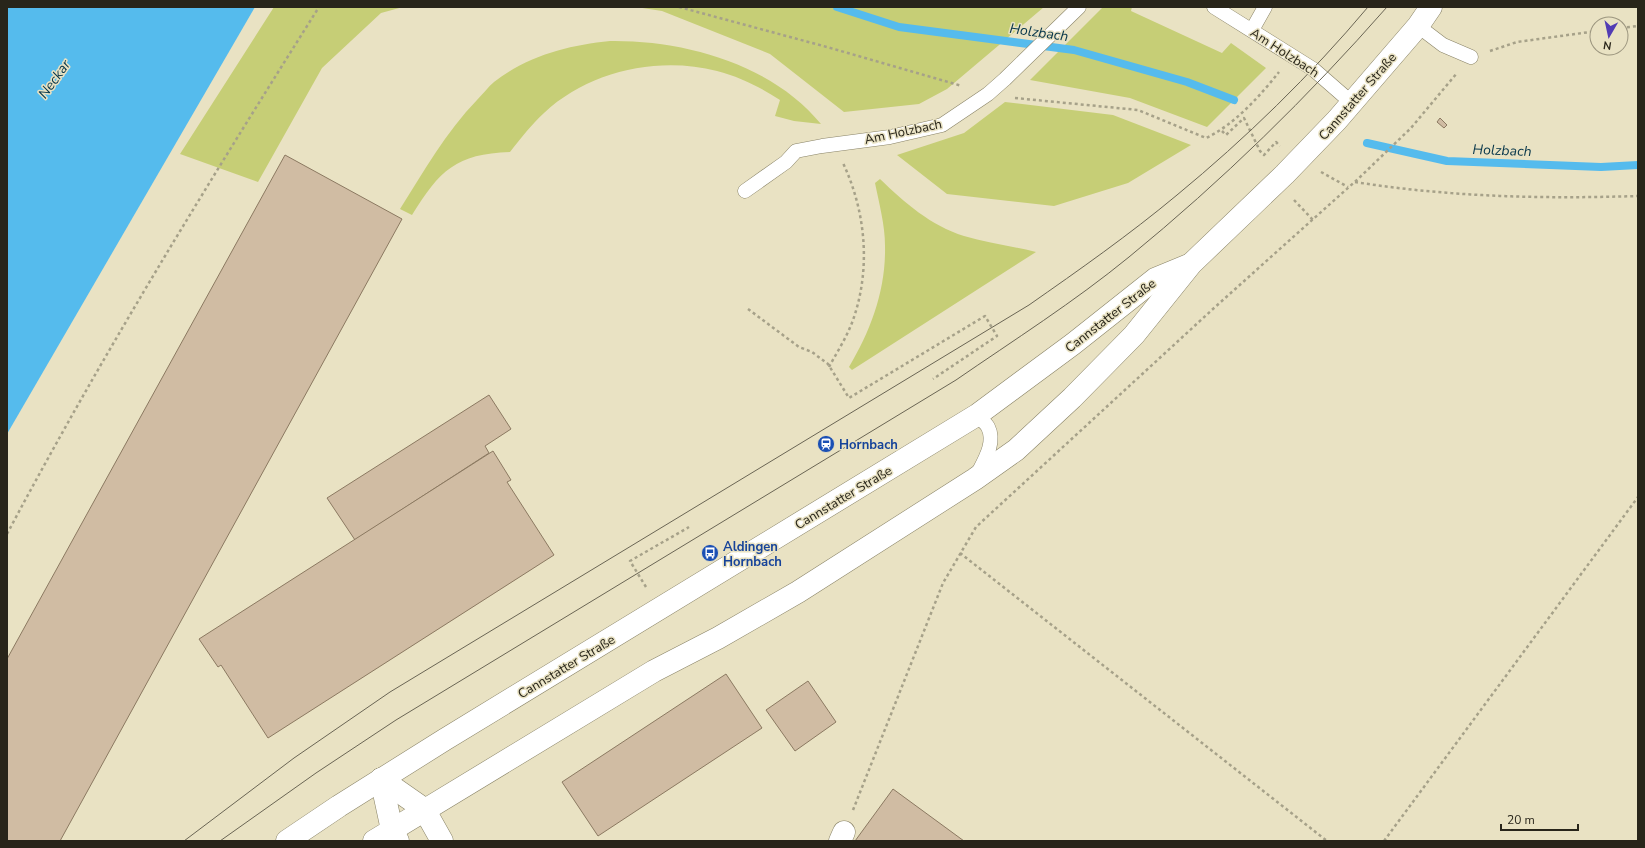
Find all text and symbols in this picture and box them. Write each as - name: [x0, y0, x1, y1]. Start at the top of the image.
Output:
- north arrow: [1589, 16, 1629, 56]
- water label: Holzbach: [1008, 19, 1070, 46]
- street label: Am Holzbach: [1247, 24, 1322, 82]
- text: N: [1602, 37, 1613, 53]
- street label: Cannstatter Straße: [1315, 49, 1401, 144]
- water label: Neckar: [34, 55, 75, 103]
- street label: Am Holzbach: [863, 115, 944, 149]
- water label: Holzbach: [1472, 140, 1532, 161]
- street label: Cannstatter Straße: [1062, 275, 1160, 357]
- station icon: Hornbach: [816, 434, 836, 454]
- place label: Hornbach: [839, 436, 898, 454]
- street label: Cannstatter Straße: [792, 462, 896, 534]
- place label: Aldingen Hornbach: [723, 538, 782, 571]
- bus stop icon: Aldingen Hornbach: [700, 543, 720, 563]
- street label: Cannstatter Straße: [515, 631, 619, 703]
- scale bar: [1501, 806, 1578, 832]
- text: 20 m: [1507, 812, 1535, 828]

